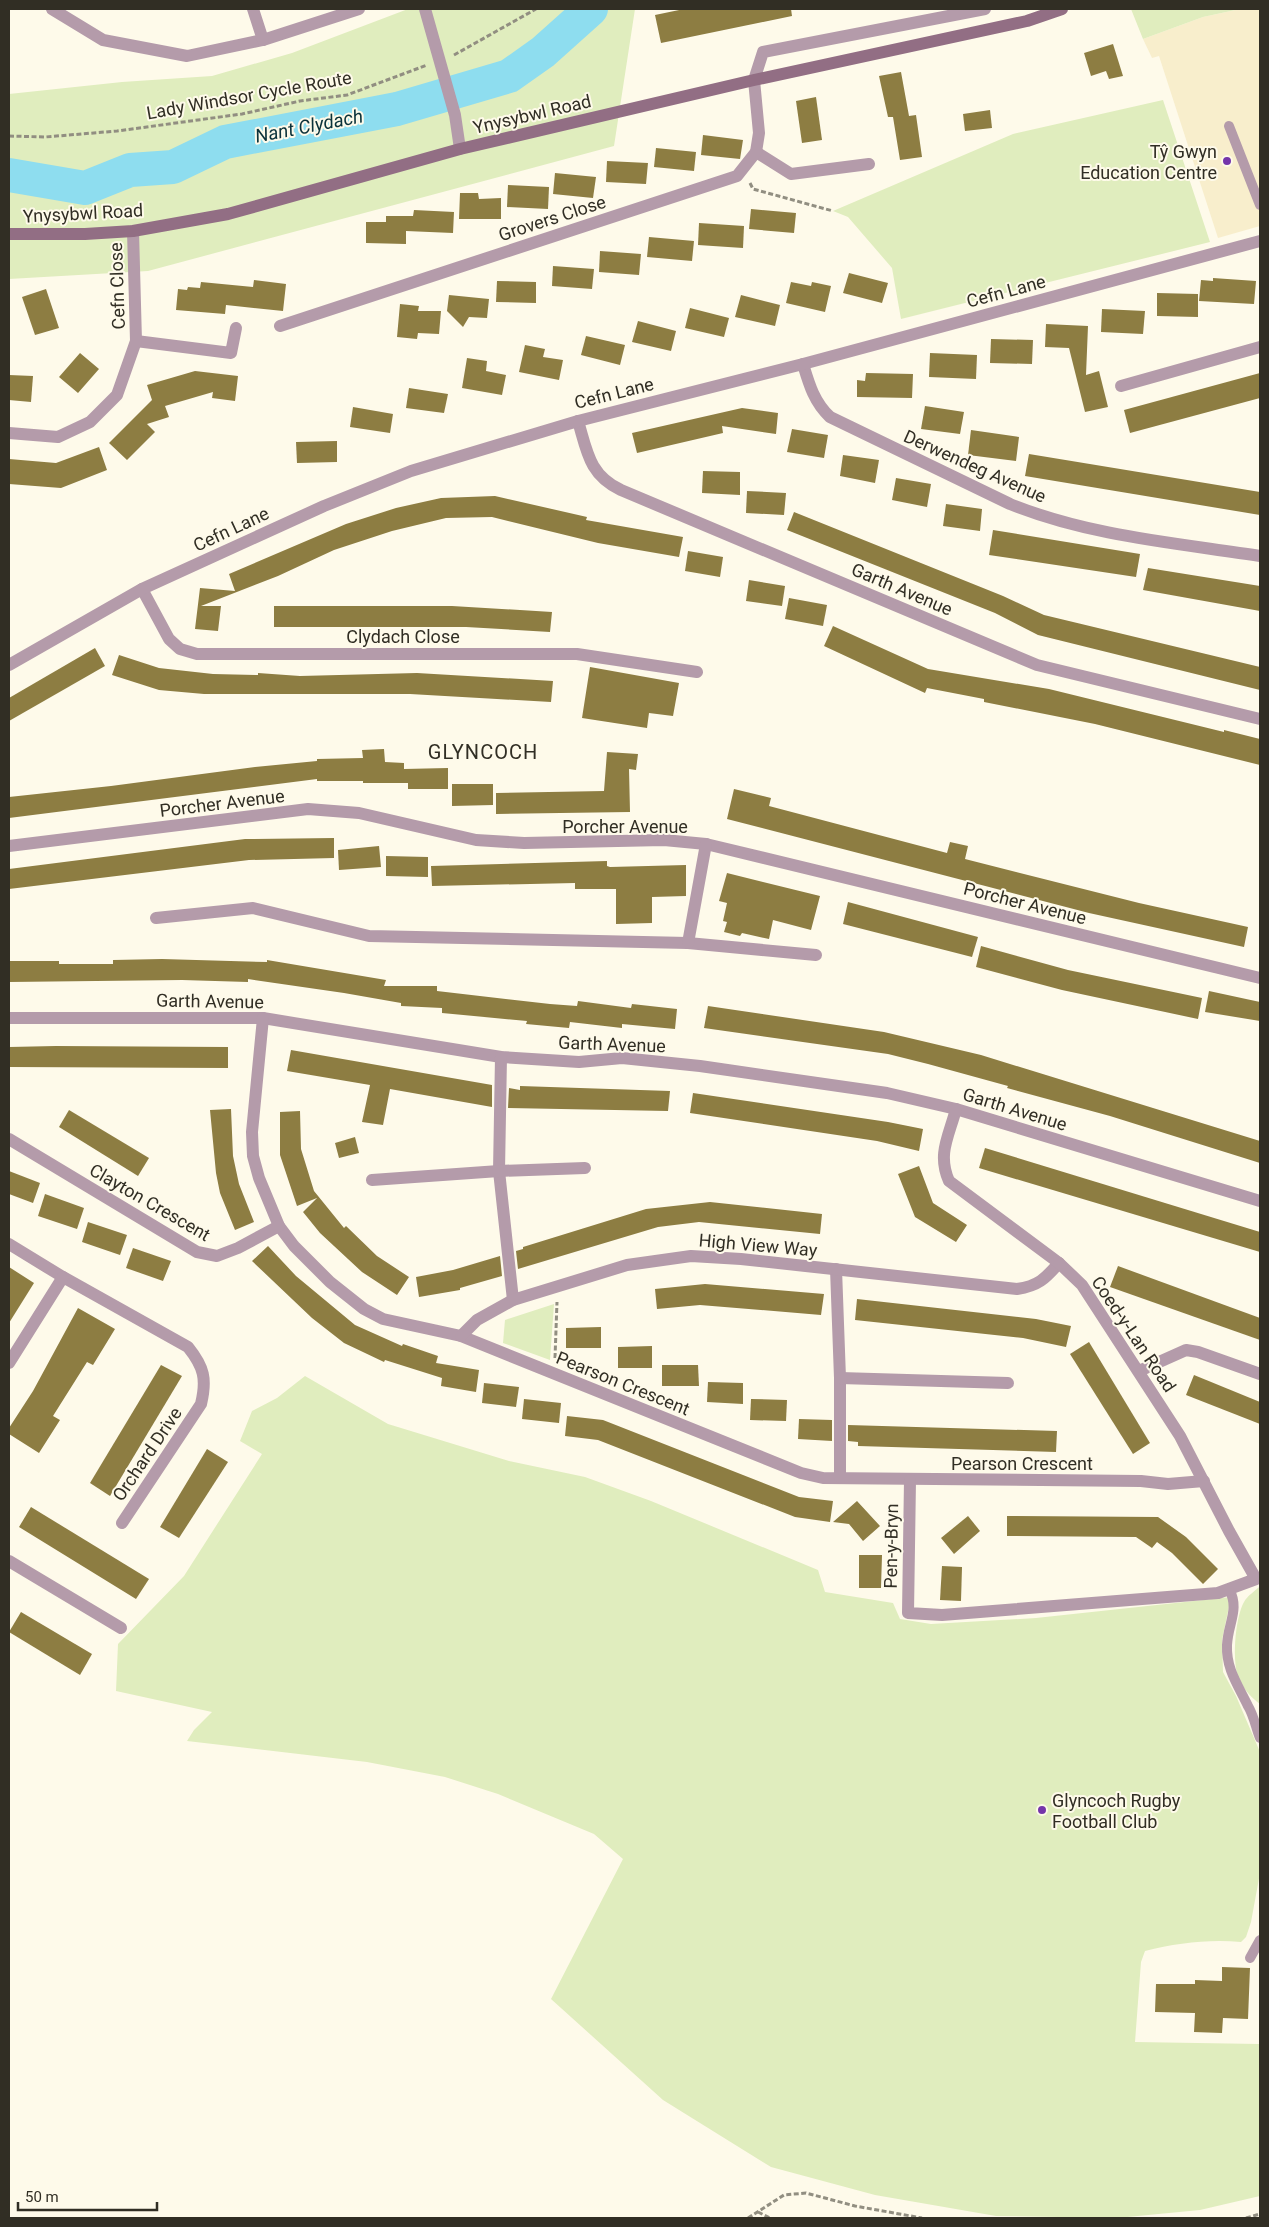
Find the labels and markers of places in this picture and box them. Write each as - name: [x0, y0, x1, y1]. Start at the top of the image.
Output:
- place label: Tŷ Gwyn Education Centre: [1080, 141, 1217, 183]
- marker: Tŷ Gwyn Education Centre: [1221, 155, 1233, 167]
- place label: Glyncoch Rugby Football Club: [1052, 1790, 1181, 1832]
- marker: Glyncoch Rugby Football Club: [1036, 1804, 1048, 1816]

